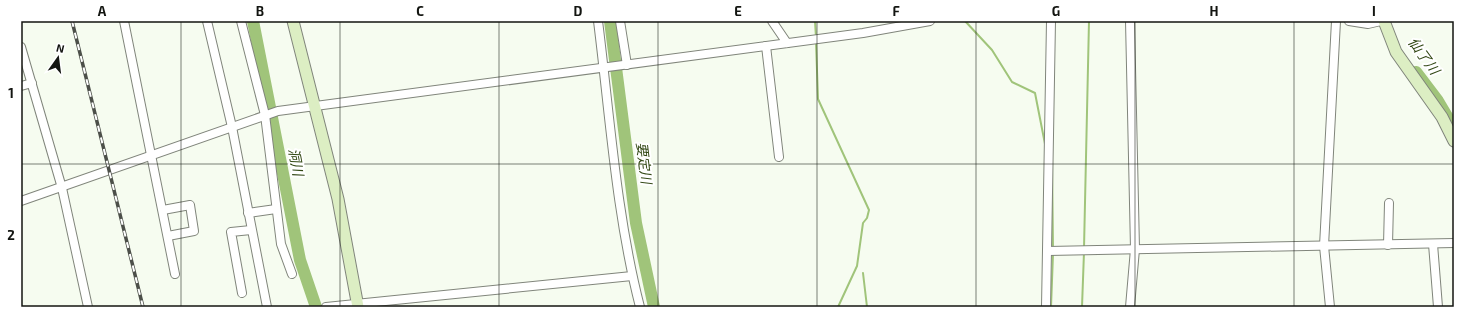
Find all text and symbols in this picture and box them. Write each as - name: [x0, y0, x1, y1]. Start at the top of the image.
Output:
- text: A: [98, 3, 107, 19]
- text: B: [256, 3, 264, 19]
- text: C: [416, 3, 424, 19]
- text: D: [574, 3, 583, 19]
- text: E: [734, 3, 742, 19]
- text: F: [892, 3, 900, 19]
- text: G: [1052, 3, 1060, 19]
- text: H: [1210, 3, 1219, 19]
- text: I: [1372, 3, 1376, 19]
- water label: 仙了川: [1405, 34, 1445, 79]
- north arrow: [38, 38, 78, 78]
- text: N: [55, 41, 66, 55]
- text: 1: [8, 85, 14, 101]
- water label: 要定川: [634, 141, 656, 187]
- water label: 洞川: [285, 147, 308, 179]
- text: 2: [7, 227, 15, 243]

